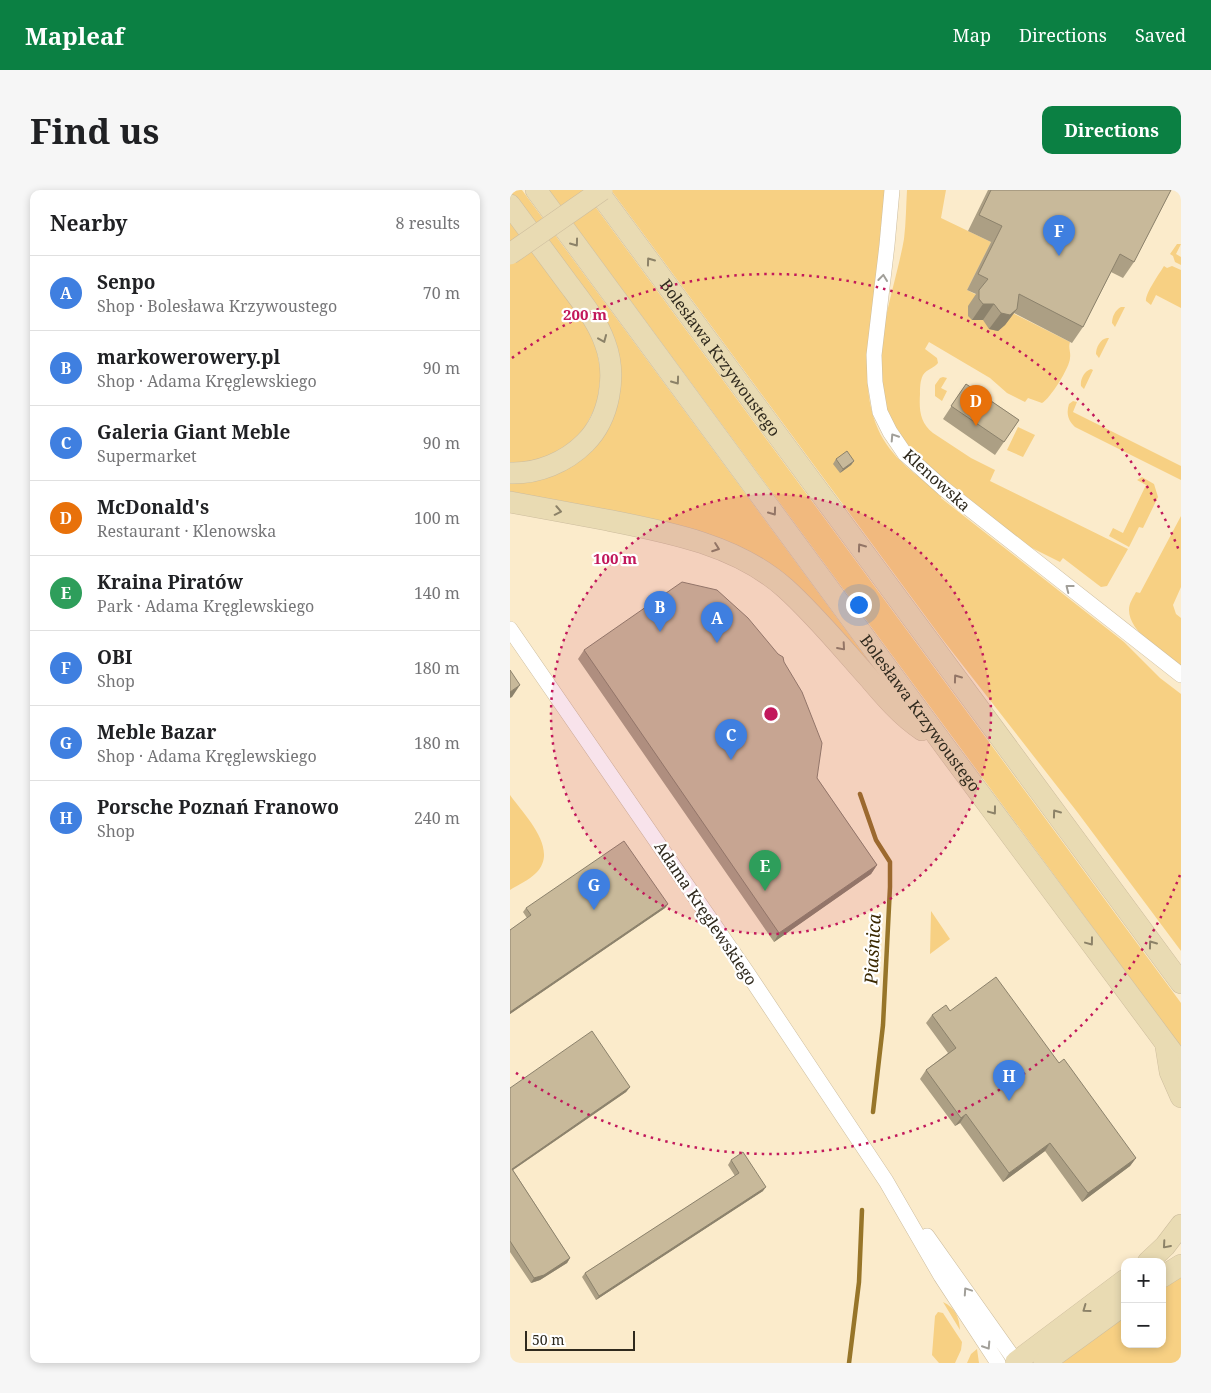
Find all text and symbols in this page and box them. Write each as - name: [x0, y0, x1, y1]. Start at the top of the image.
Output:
- text: Mapleaf: [25, 19, 124, 52]
- text: Map: [953, 23, 991, 47]
- text: Directions: [1019, 23, 1107, 47]
- text: Saved: [1135, 23, 1186, 47]
- button: Directions: [1042, 106, 1181, 154]
- text: Find us: [30, 107, 159, 154]
- text: Nearby: [50, 209, 128, 237]
- text: 8 results: [396, 212, 460, 234]
- pin: F: [1043, 215, 1075, 256]
- one-way arrow: [569, 237, 578, 247]
- one-way arrow: [647, 257, 656, 267]
- text: Senpo: [97, 269, 155, 295]
- street label: Bolesława Krzywoustego: [655, 274, 786, 441]
- one-way arrow: [877, 274, 888, 282]
- text: A: [60, 282, 72, 304]
- text: 70 m: [423, 282, 460, 304]
- text: Shop · Bolesława Krzywoustego: [97, 295, 337, 317]
- text: 200 m: [563, 304, 607, 324]
- one-way arrow: [596, 334, 607, 343]
- text: markowerowery.pl: [97, 344, 280, 370]
- text: B: [61, 357, 71, 379]
- text: 90 m: [423, 357, 460, 379]
- text: Shop · Adama Kręglewskiego: [97, 370, 317, 392]
- one-way arrow: [671, 375, 679, 384]
- pin: D: [960, 385, 992, 426]
- text: Galeria Giant Meble: [97, 419, 290, 445]
- text: C: [61, 432, 71, 454]
- text: 90 m: [423, 432, 460, 454]
- one-way arrow: [890, 433, 900, 442]
- street label: Klenowska: [899, 444, 975, 516]
- text: Supermarket: [97, 445, 197, 467]
- text: McDonald's: [97, 494, 209, 520]
- one-way arrow: [553, 505, 562, 516]
- one-way arrow: [767, 506, 775, 515]
- text: D: [60, 507, 72, 529]
- text: 100 m: [414, 507, 460, 529]
- text: Restaurant · Klenowska: [97, 520, 276, 542]
- one-way arrow: [711, 543, 719, 553]
- one-way arrow: [858, 544, 866, 553]
- text: 100 m: [593, 548, 637, 568]
- text: Kraina Piratów: [97, 569, 243, 595]
- text: E: [61, 582, 71, 604]
- text: 140 m: [414, 582, 460, 604]
- one-way arrow: [1066, 585, 1075, 593]
- pin: B: [644, 591, 676, 632]
- your location: [846, 592, 872, 618]
- text: Park · Adama Kręglewskiego: [97, 595, 314, 617]
- pin: A: [701, 602, 733, 643]
- street label: Bolesława Krzywoustego: [855, 630, 986, 796]
- one-way arrow: [836, 642, 845, 651]
- text: OBI: [97, 644, 132, 670]
- text: F: [61, 657, 71, 679]
- text: 180 m: [414, 657, 460, 679]
- text: Shop: [97, 670, 135, 692]
- one-way arrow: [954, 674, 963, 684]
- centre of rings: [762, 705, 780, 723]
- text: Meble Bazar: [97, 719, 216, 745]
- pin: C: [715, 719, 747, 760]
- text: G: [60, 732, 72, 754]
- text: 180 m: [414, 732, 460, 754]
- text: Shop · Adama Kręglewskiego: [97, 745, 317, 767]
- text: Porsche Poznań Franowo: [97, 794, 339, 820]
- one-way arrow: [987, 805, 995, 814]
- text: H: [59, 807, 73, 829]
- text: 240 m: [414, 807, 460, 829]
- one-way arrow: [1053, 809, 1062, 819]
- text: Shop: [97, 820, 135, 842]
- street label: Adama Kręglewskiego: [650, 837, 762, 989]
- pin: E: [749, 850, 781, 891]
- pin: G: [578, 869, 610, 910]
- water label: Piaśnica: [858, 912, 886, 986]
- one-way arrow: [1084, 936, 1093, 946]
- one-way arrow: [1149, 940, 1158, 950]
- pin: H: [993, 1060, 1025, 1101]
- one-way arrow: [1163, 1239, 1172, 1248]
- map controls: [1121, 1258, 1166, 1348]
- button: +: [1121, 1258, 1166, 1303]
- one-way arrow: [964, 1288, 973, 1297]
- one-way arrow: [1082, 1303, 1092, 1312]
- button: −: [1121, 1303, 1166, 1348]
- scale bar: [525, 1328, 635, 1351]
- text: 50 m: [532, 1330, 565, 1349]
- one-way arrow: [981, 1340, 990, 1349]

